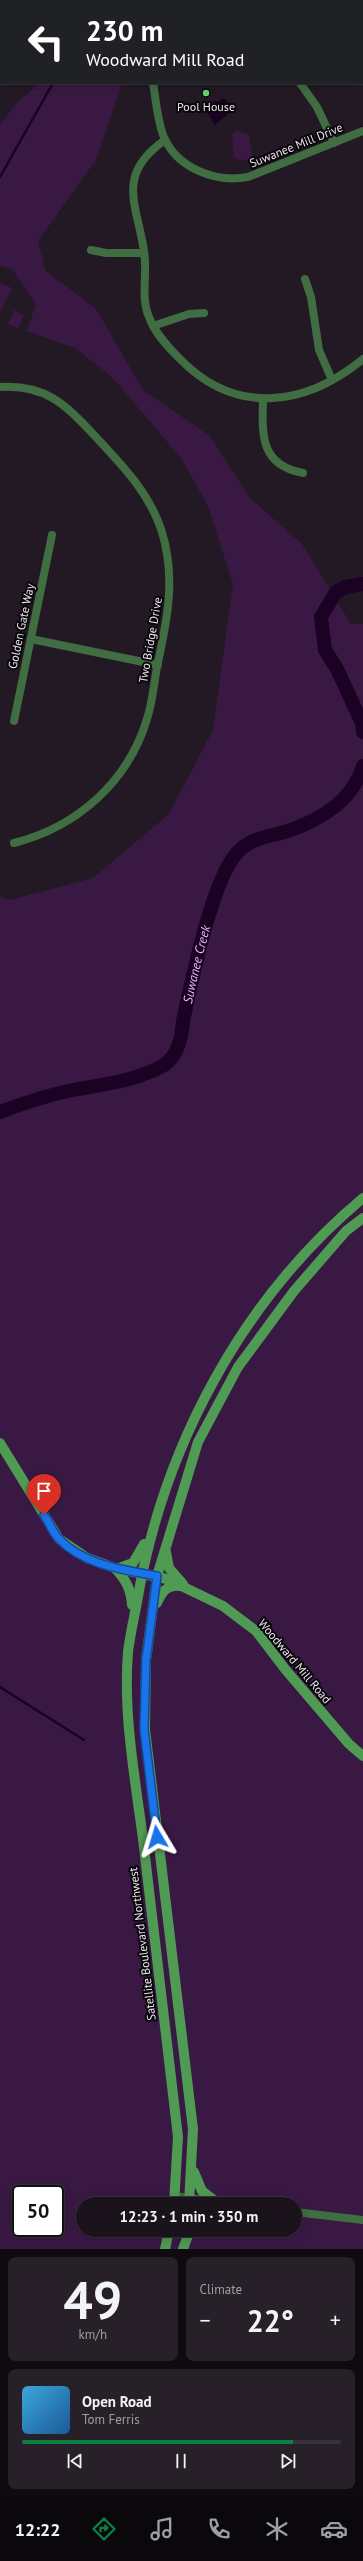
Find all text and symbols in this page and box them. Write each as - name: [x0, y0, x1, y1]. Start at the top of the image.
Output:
- text: 230 m: [86, 12, 163, 49]
- icon: left: [20, 16, 72, 68]
- text: Woodward Mill Road: [86, 48, 244, 71]
- marker: Pool House: [201, 88, 211, 98]
- place label: Pool House: [177, 99, 235, 114]
- street label: Suwanee Mill Drive: [247, 119, 345, 171]
- street label: Golden Gate Way: [5, 582, 37, 670]
- street label: Two Bridge Drive: [135, 596, 165, 684]
- water label: Suwanee Creek: [179, 922, 214, 1005]
- pin: [27, 1474, 61, 1515]
- icon: arrive: [33, 1480, 55, 1502]
- street label: Woodward Mill Road: [255, 1616, 335, 1706]
- position arrow: [136, 1816, 178, 1858]
- street label: Satellite Boulevard Northwest: [125, 1867, 159, 2021]
- speed limit sign: 50: [12, 2185, 64, 2237]
- text: 12:23 · 1 min · 350 m: [120, 2207, 258, 2226]
- text: 49: [63, 2266, 122, 2333]
- text: Climate: [200, 2281, 242, 2298]
- text: 22°: [247, 2301, 294, 2340]
- text: −: [200, 2306, 211, 2334]
- text: +: [330, 2306, 341, 2334]
- text: km/h: [79, 2326, 107, 2343]
- text: Open Road: [82, 2392, 152, 2411]
- text: Tom Ferris: [82, 2411, 140, 2428]
- icon: previous: [64, 2450, 86, 2472]
- icon: pause: [170, 2450, 192, 2472]
- icon: next: [277, 2450, 299, 2472]
- icon: directions: [90, 2515, 118, 2543]
- icon: music: [148, 2515, 176, 2543]
- icon: phone: [205, 2515, 233, 2543]
- icon: climate: [263, 2515, 291, 2543]
- icon: car: [320, 2515, 348, 2543]
- text: 12:22: [15, 2518, 60, 2541]

